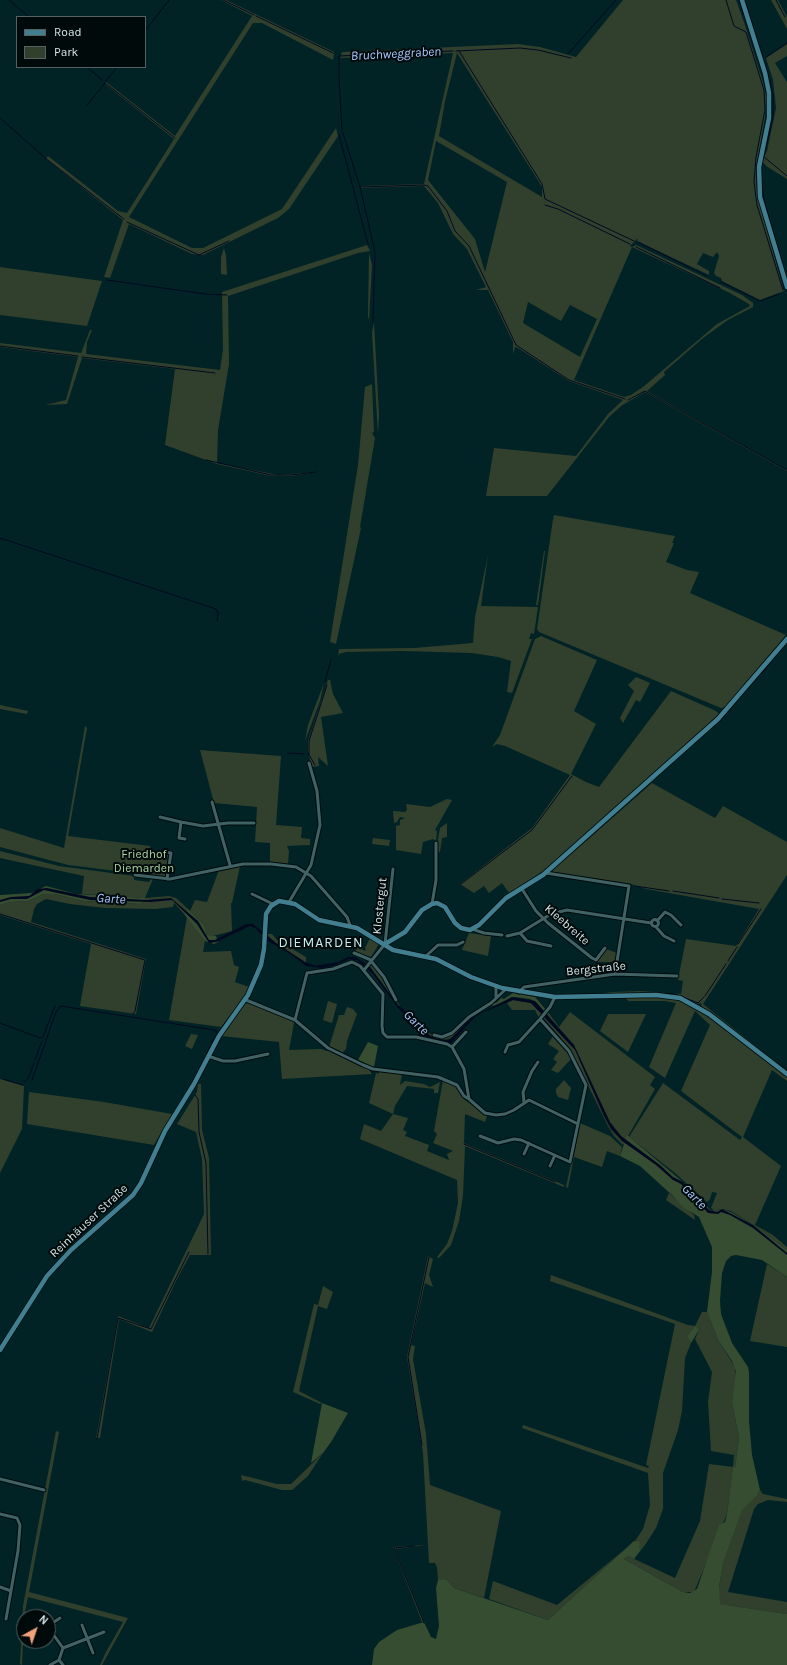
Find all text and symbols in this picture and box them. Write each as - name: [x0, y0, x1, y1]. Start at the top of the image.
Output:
- legend: [16, 16, 146, 68]
- text: Road: [54, 25, 82, 39]
- water label: Bruchweggraben: [350, 44, 442, 64]
- text: Park: [54, 45, 78, 59]
- park label: Friedhof Diemarden: [114, 848, 174, 876]
- street label: Klostergut: [370, 877, 390, 935]
- water label: Garte: [96, 890, 126, 908]
- street label: Kleebreite: [542, 902, 592, 948]
- district label: DIEMARDEN: [278, 935, 364, 951]
- street label: Bergstraße: [565, 959, 627, 979]
- water label: Garte: [400, 1007, 432, 1039]
- street label: Reinhäuser Straße: [47, 1181, 131, 1261]
- water label: Garte: [678, 1181, 710, 1213]
- north arrow: [16, 1609, 56, 1649]
- text: N: [36, 1613, 51, 1628]

